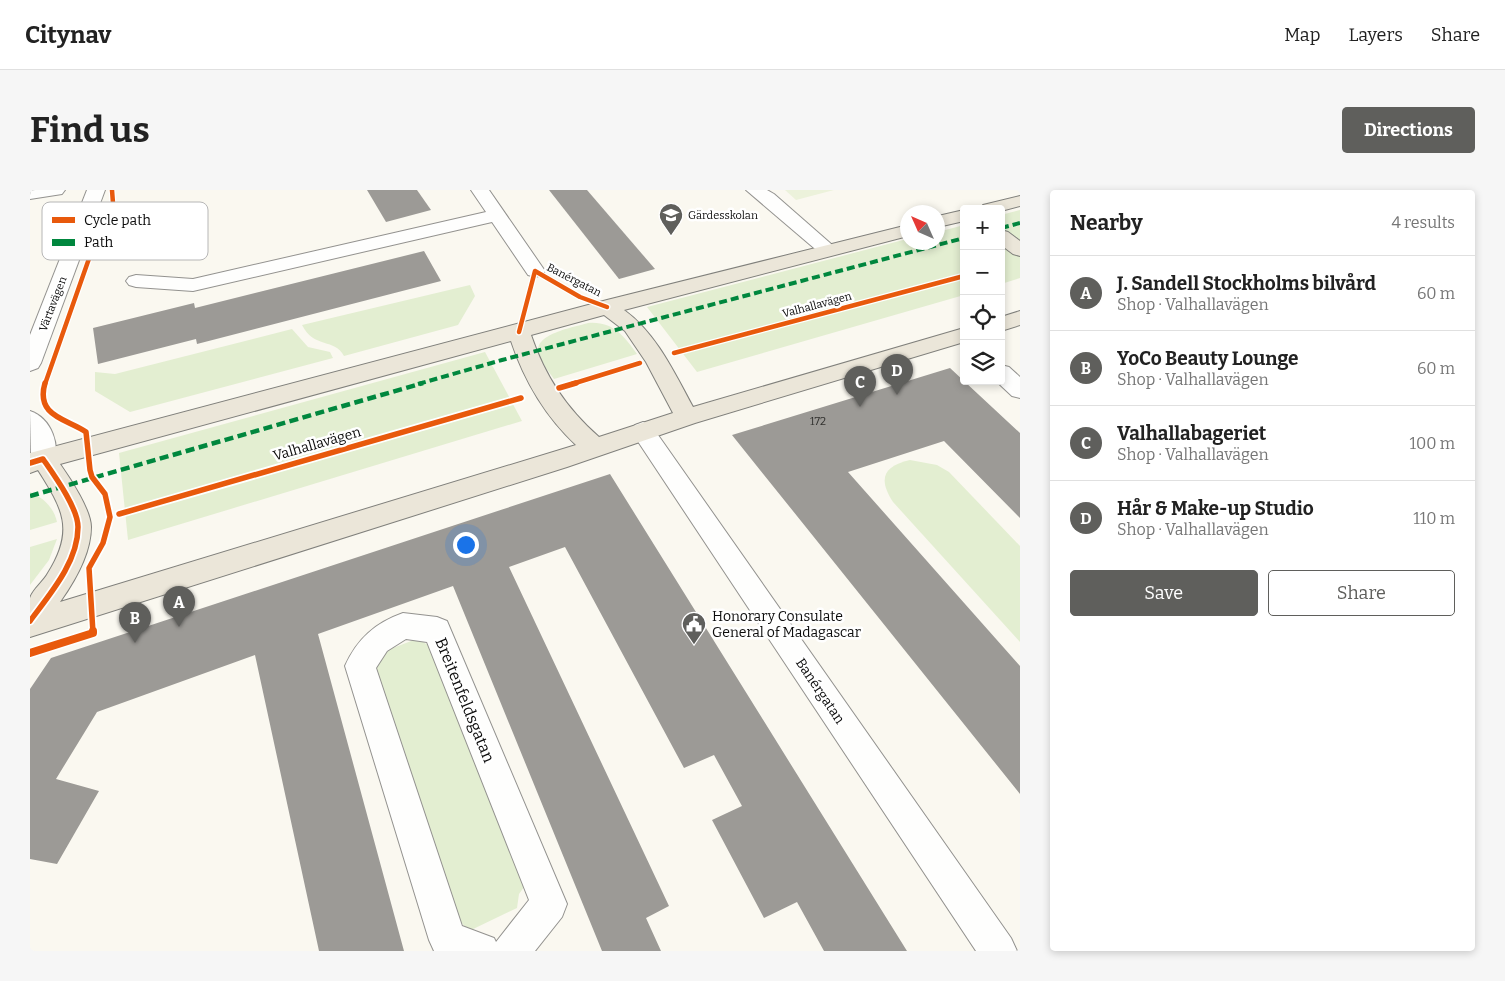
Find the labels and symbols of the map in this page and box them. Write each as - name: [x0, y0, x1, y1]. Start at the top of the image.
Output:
- legend: [42, 202, 208, 260]
- school or university icon: Gärdesskolan: [658, 202, 684, 236]
- north arrow: [900, 205, 945, 250]
- place label: Gärdesskolan: [688, 209, 758, 222]
- text: Cycle path: [84, 212, 151, 229]
- text: Path: [84, 234, 114, 251]
- street label: Banérgatan: [545, 261, 603, 299]
- street label: Värtavägen: [37, 275, 69, 333]
- street label: Valhallavägen: [781, 289, 853, 321]
- pin: D: [881, 354, 913, 395]
- pin: C: [844, 366, 876, 407]
- house number: 172: [810, 415, 826, 428]
- street label: Valhallavägen: [271, 423, 363, 465]
- your location: [453, 532, 479, 558]
- pin: A: [163, 586, 195, 627]
- pin: B: [119, 602, 151, 643]
- place label: Honorary Consulate General of Madagascar: [712, 608, 861, 641]
- public building icon: Honorary Consulate General of Madagascar: [681, 611, 707, 645]
- street label: Breitenfeldsgatan: [431, 635, 499, 765]
- street label: Banérgatan: [792, 655, 848, 727]

